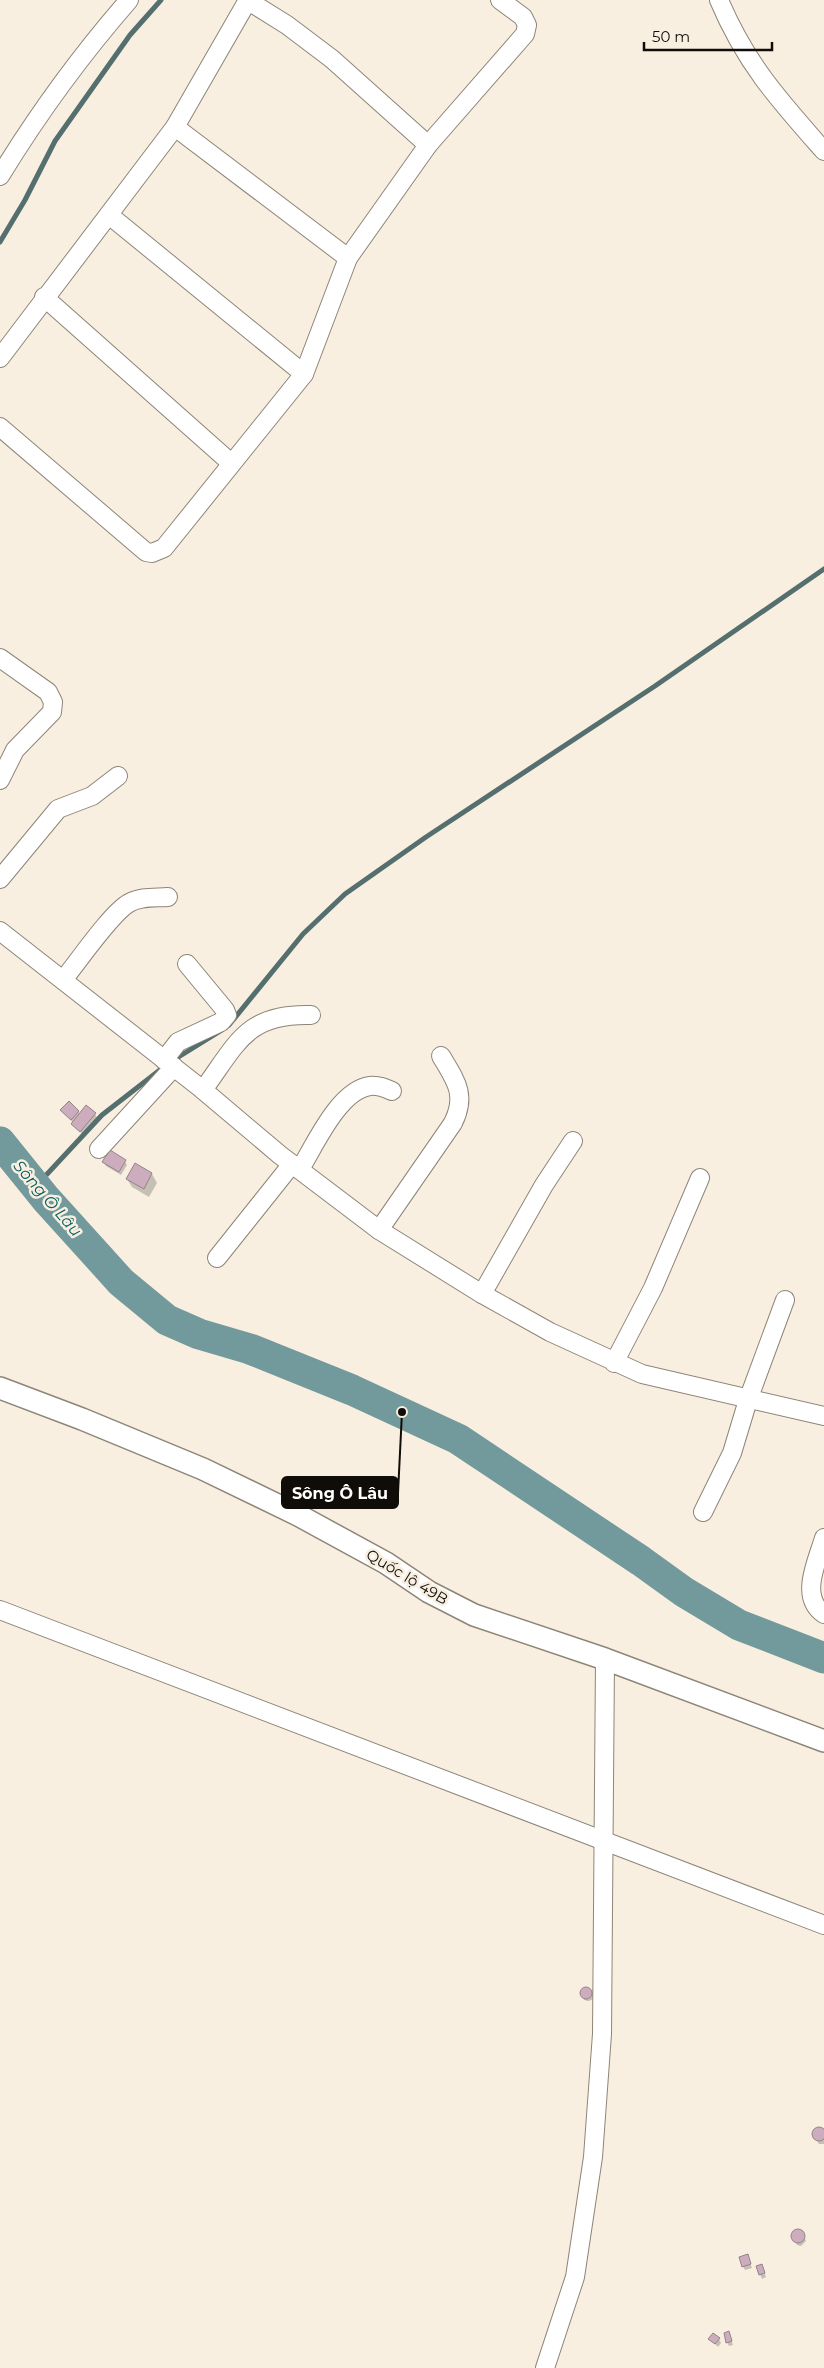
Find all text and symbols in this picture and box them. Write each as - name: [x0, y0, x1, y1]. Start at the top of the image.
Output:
- scale bar: [644, 20, 772, 52]
- text: 50 m: [652, 27, 690, 46]
- water label: Sông Ô Lâu: [10, 1156, 86, 1240]
- callout: Sông Ô Lâu: [282, 1477, 398, 1508]
- text: Sông Ô Lâu: [292, 1484, 388, 1503]
- street label: Quốc lộ 49B: [363, 1545, 452, 1608]

